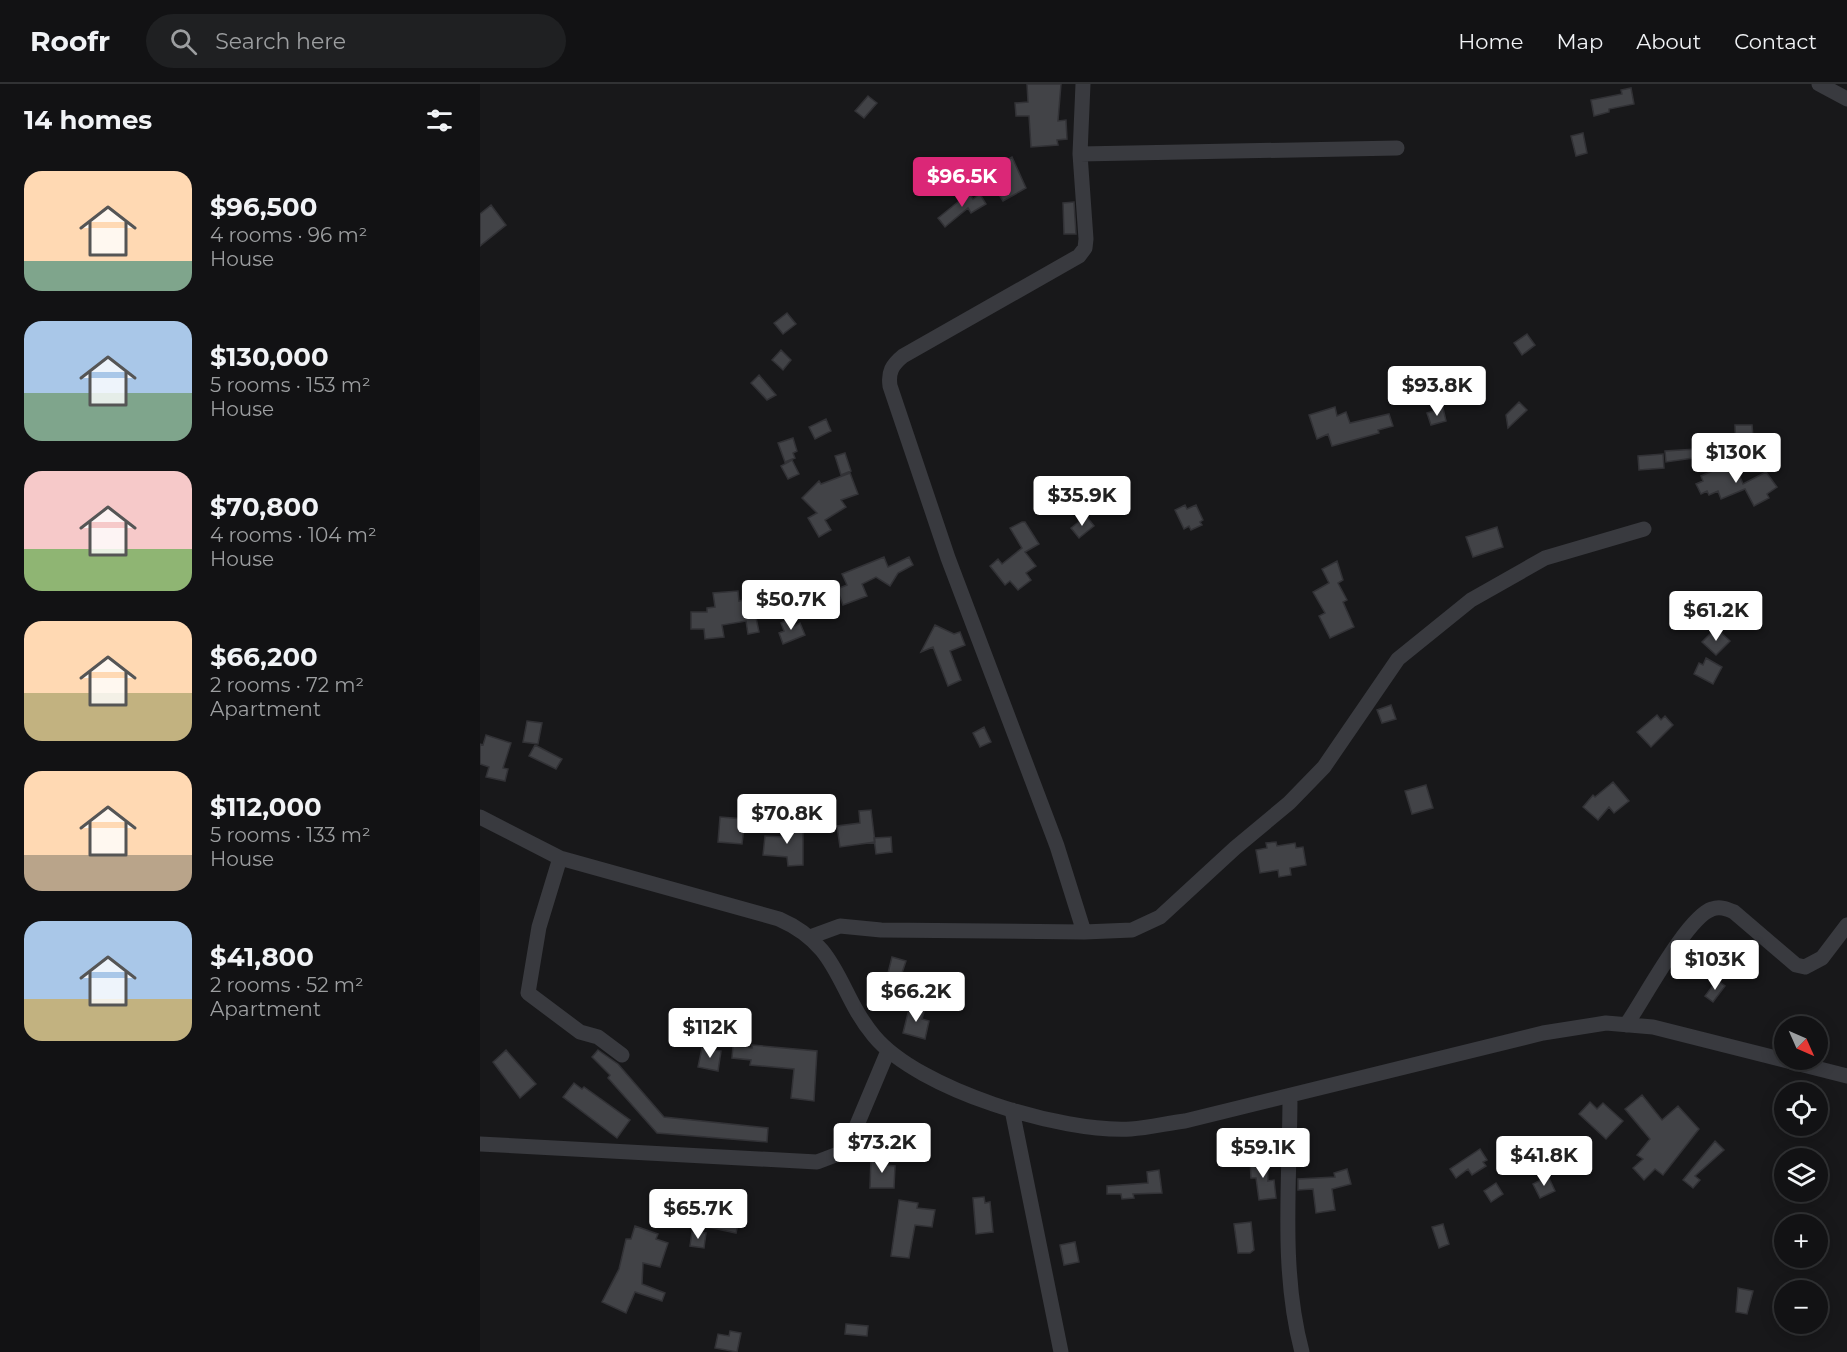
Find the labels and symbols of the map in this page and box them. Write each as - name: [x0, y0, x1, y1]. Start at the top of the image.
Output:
- pin: $96.5K: [913, 157, 1011, 208]
- pin: $93.8K: [1388, 366, 1486, 417]
- pin: $130K: [1694, 433, 1778, 484]
- pin: $35.9K: [1033, 476, 1131, 527]
- pin: $50.7K: [742, 580, 840, 631]
- pin: $61.2K: [1667, 591, 1765, 642]
- pin: $70.8K: [738, 794, 836, 845]
- pin: $103K: [1673, 940, 1757, 991]
- pin: $66.2K: [867, 972, 965, 1023]
- pin: $112K: [668, 1008, 752, 1059]
- north arrow: [1774, 1016, 1828, 1070]
- pin: $73.2K: [833, 1123, 931, 1174]
- pin: $59.1K: [1214, 1128, 1312, 1179]
- pin: $41.8K: [1495, 1136, 1593, 1187]
- pin: $65.7K: [649, 1189, 747, 1240]

